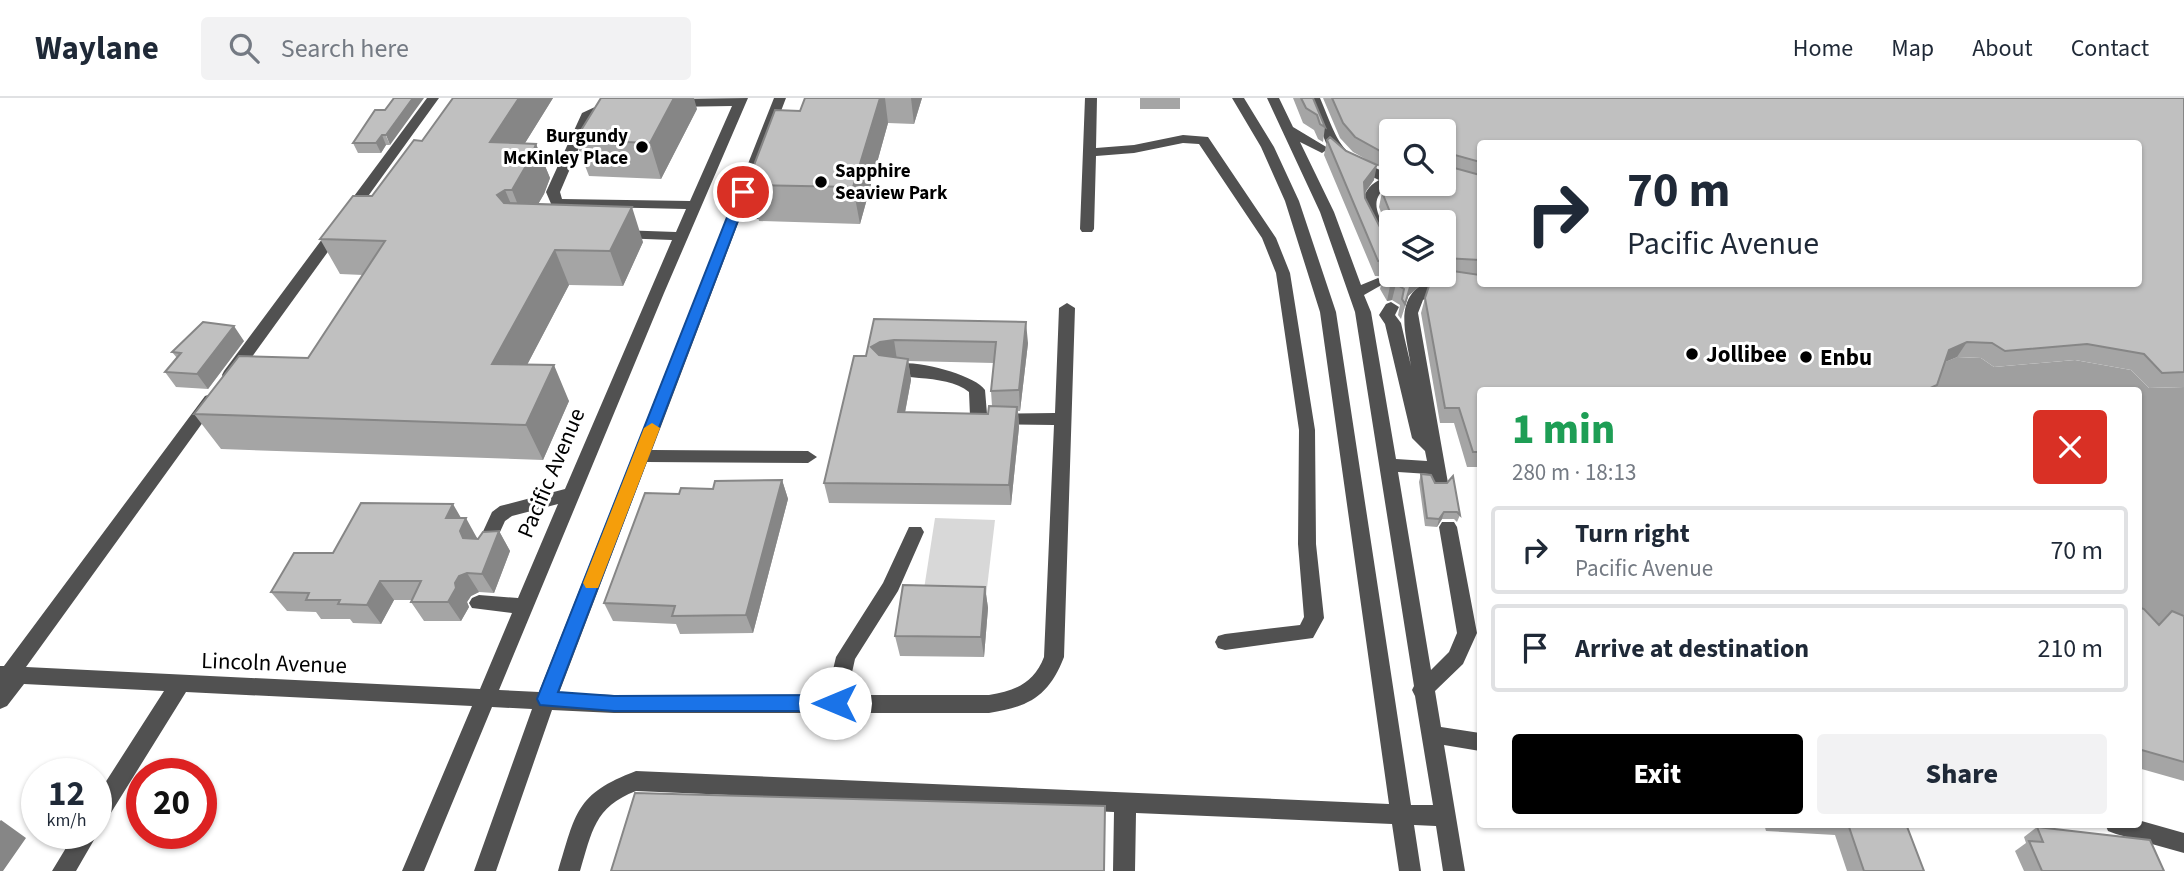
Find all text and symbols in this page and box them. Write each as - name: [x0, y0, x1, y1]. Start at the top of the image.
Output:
- search box: [201, 17, 691, 80]
- text: Waylane: [35, 25, 159, 72]
- icon: search: [225, 29, 263, 67]
- text: Search here: [281, 30, 409, 67]
- text: Home: [1793, 31, 1853, 66]
- text: Map: [1891, 31, 1934, 66]
- text: About: [1972, 31, 2033, 66]
- text: Contact: [2071, 31, 2149, 66]
- map controls: [1379, 119, 1456, 287]
- button: search: [1379, 119, 1456, 196]
- place label: Burgundy McKinley Place: [503, 123, 628, 172]
- marker: Burgundy McKinley Place: [634, 139, 650, 155]
- text: 70 m: [1627, 156, 1731, 226]
- place label: Sapphire Seaview Park: [835, 158, 948, 207]
- pin: [713, 162, 773, 222]
- icon: right: [1512, 168, 1603, 259]
- icon: arrive: [724, 173, 762, 211]
- marker: Sapphire Seaview Park: [813, 174, 829, 190]
- button: layers: [1379, 210, 1456, 287]
- text: Pacific Avenue: [1627, 221, 1819, 267]
- place label: Jollibee: [1706, 338, 1787, 371]
- place label: Enbu: [1820, 341, 1872, 374]
- marker: Jollibee: [1684, 346, 1700, 362]
- marker: Enbu: [1798, 349, 1814, 365]
- text: 1 min: [1512, 400, 1615, 460]
- street label: Pacific Avenue: [509, 403, 593, 543]
- button: close: [2033, 410, 2107, 484]
- text: 280 m · 18:13: [1512, 456, 1636, 489]
- text: Turn right: [1575, 515, 1690, 552]
- icon: right: [1516, 531, 1554, 569]
- text: 70 m: [2050, 532, 2103, 569]
- text: Pacific Avenue: [1575, 552, 1713, 585]
- icon: arrive: [1516, 629, 1554, 667]
- text: Arrive at destination: [1575, 630, 1809, 667]
- text: 210 m: [2037, 630, 2103, 667]
- street label: Lincoln Avenue: [201, 644, 347, 682]
- position arrow: [798, 666, 872, 740]
- button: Exit: [1512, 734, 1803, 814]
- button: Share: [1817, 734, 2107, 814]
- speed limit sign: 20: [126, 758, 217, 849]
- text: 12: [48, 769, 85, 819]
- text: km/h: [47, 808, 86, 833]

